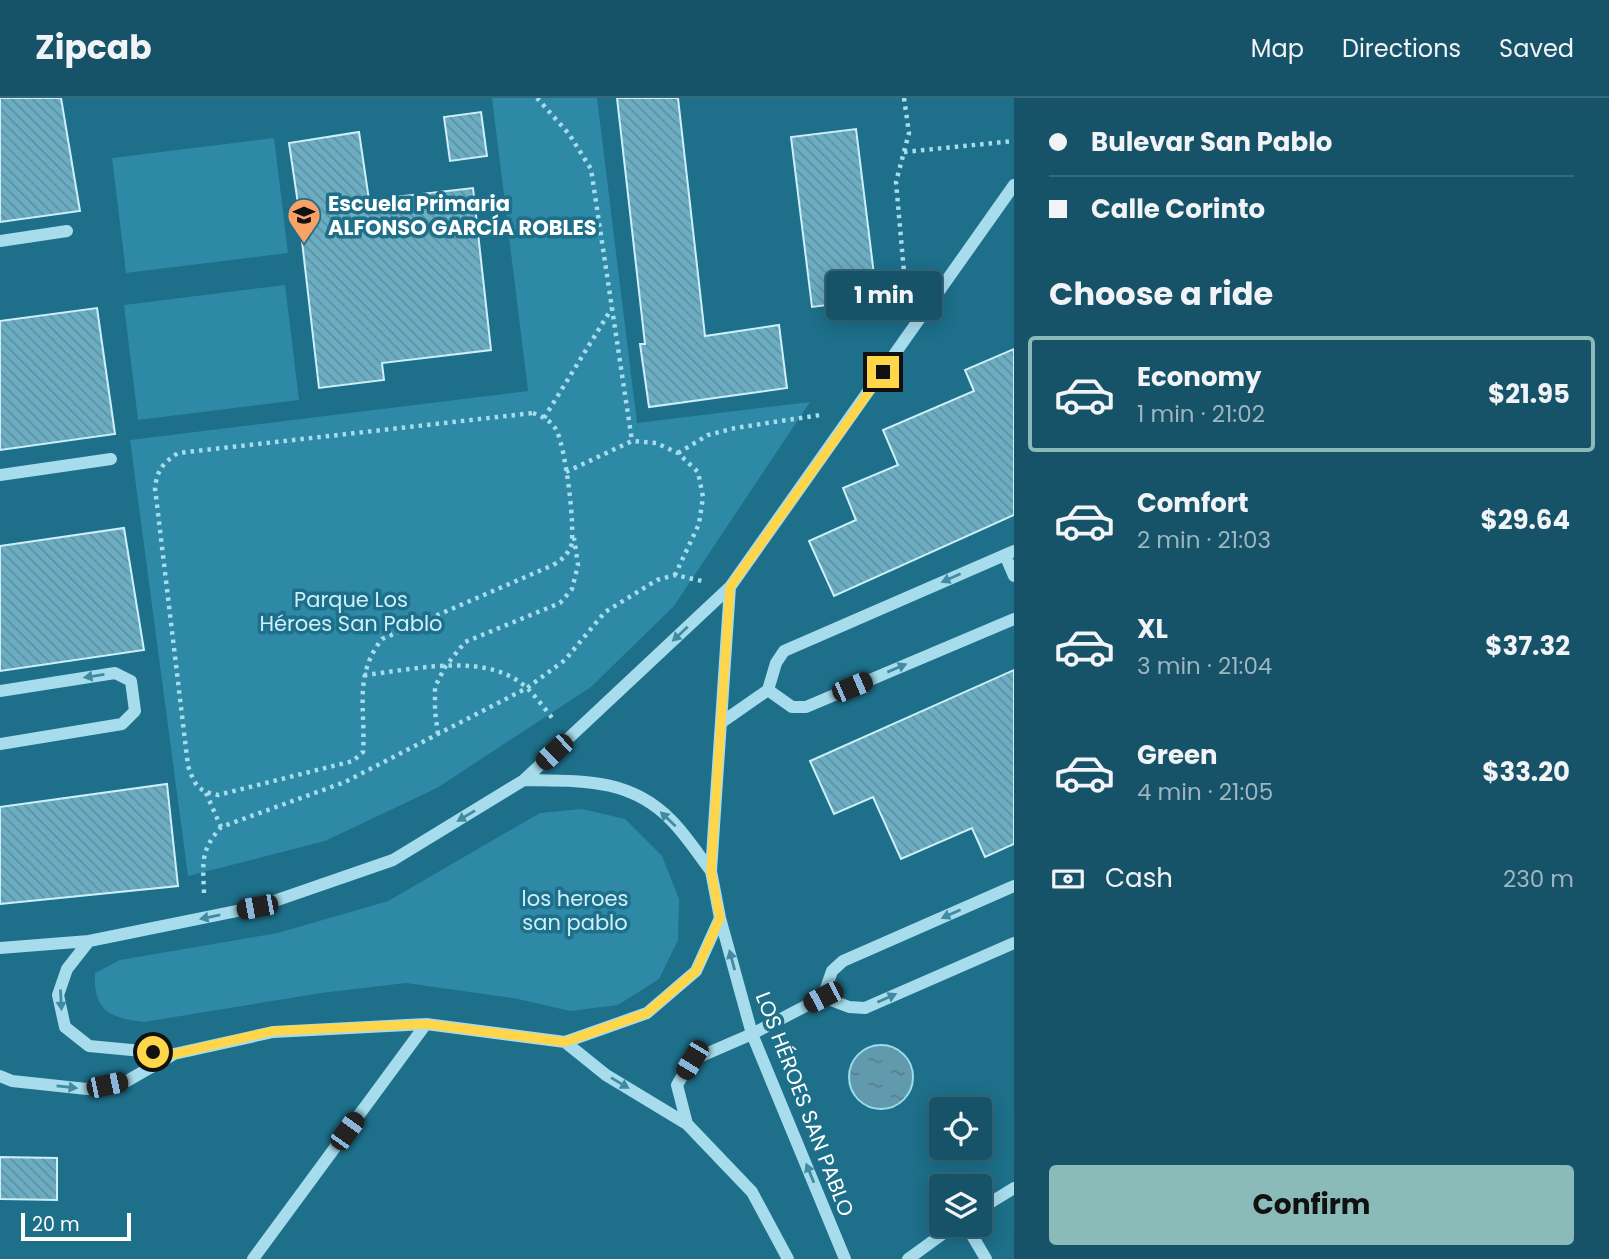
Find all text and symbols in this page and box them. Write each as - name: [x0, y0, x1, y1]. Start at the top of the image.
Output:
- text: Zipcab: [35, 24, 152, 71]
- text: Map: [1251, 32, 1304, 65]
- text: Directions: [1342, 32, 1461, 65]
- text: Saved: [1499, 32, 1574, 65]
- text: Bulevar San Pablo: [1091, 124, 1332, 160]
- place label: Escuela Primaria ALFONSO GARCÍA ROBLES: [328, 189, 597, 242]
- text: Calle Corinto: [1091, 191, 1265, 227]
- school or university icon: Escuela Primaria ALFONSO GARCÍA ROBLES: [285, 196, 323, 245]
- callout: 1 min: [825, 271, 941, 320]
- text: Choose a ride: [1049, 271, 1273, 316]
- text: 1 min: [854, 279, 914, 311]
- route end: [867, 356, 899, 388]
- text: Economy: [1137, 359, 1261, 395]
- icon: car: [1053, 363, 1116, 426]
- text: $21.95: [1488, 376, 1570, 412]
- text: 1 min · 21:02: [1137, 398, 1265, 430]
- text: Comfort: [1137, 485, 1249, 521]
- icon: car: [1053, 489, 1116, 552]
- text: $29.64: [1481, 502, 1570, 538]
- text: 2 min · 21:03: [1137, 524, 1271, 556]
- one-way arrow: [941, 573, 962, 584]
- park label: Parque Los Héroes San Pablo: [259, 585, 443, 638]
- text: XL: [1137, 611, 1168, 647]
- icon: car: [1053, 615, 1116, 678]
- one-way arrow: [672, 625, 689, 642]
- text: $37.32: [1485, 628, 1570, 664]
- text: 3 min · 21:04: [1137, 650, 1272, 682]
- one-way arrow: [886, 663, 907, 674]
- car: [829, 669, 876, 705]
- one-way arrow: [83, 671, 105, 682]
- car: [532, 730, 577, 774]
- text: Green: [1137, 737, 1218, 773]
- icon: car: [1053, 741, 1116, 804]
- text: $33.20: [1482, 754, 1570, 790]
- text: 4 min · 21:05: [1137, 776, 1273, 808]
- one-way arrow: [456, 809, 475, 822]
- one-way arrow: [659, 811, 677, 827]
- icon: cash: [1049, 860, 1087, 898]
- text: Cash: [1105, 860, 1173, 896]
- text: 230 m: [1503, 863, 1574, 895]
- park label: los heroes san pablo: [522, 884, 628, 937]
- car: [235, 893, 280, 921]
- one-way arrow: [941, 908, 962, 919]
- one-way arrow: [199, 911, 221, 922]
- one-way arrow: [726, 949, 736, 970]
- car: [800, 978, 847, 1016]
- street label: LOS HÉROES SAN PABLO: [749, 988, 861, 1220]
- one-way arrow: [56, 990, 67, 1012]
- one-way arrow: [877, 992, 898, 1003]
- route start: [137, 1036, 169, 1068]
- car: [673, 1037, 712, 1083]
- car: [85, 1070, 130, 1100]
- one-way arrow: [610, 1077, 629, 1089]
- one-way arrow: [56, 1082, 78, 1093]
- map controls: [929, 1097, 992, 1237]
- button: locate: [929, 1097, 992, 1160]
- car: [327, 1108, 368, 1154]
- one-way arrow: [804, 1163, 815, 1184]
- button: Confirm: [1049, 1165, 1574, 1245]
- button: layers: [929, 1174, 992, 1237]
- scale bar: [21, 1210, 131, 1242]
- text: 20 m: [32, 1211, 80, 1238]

